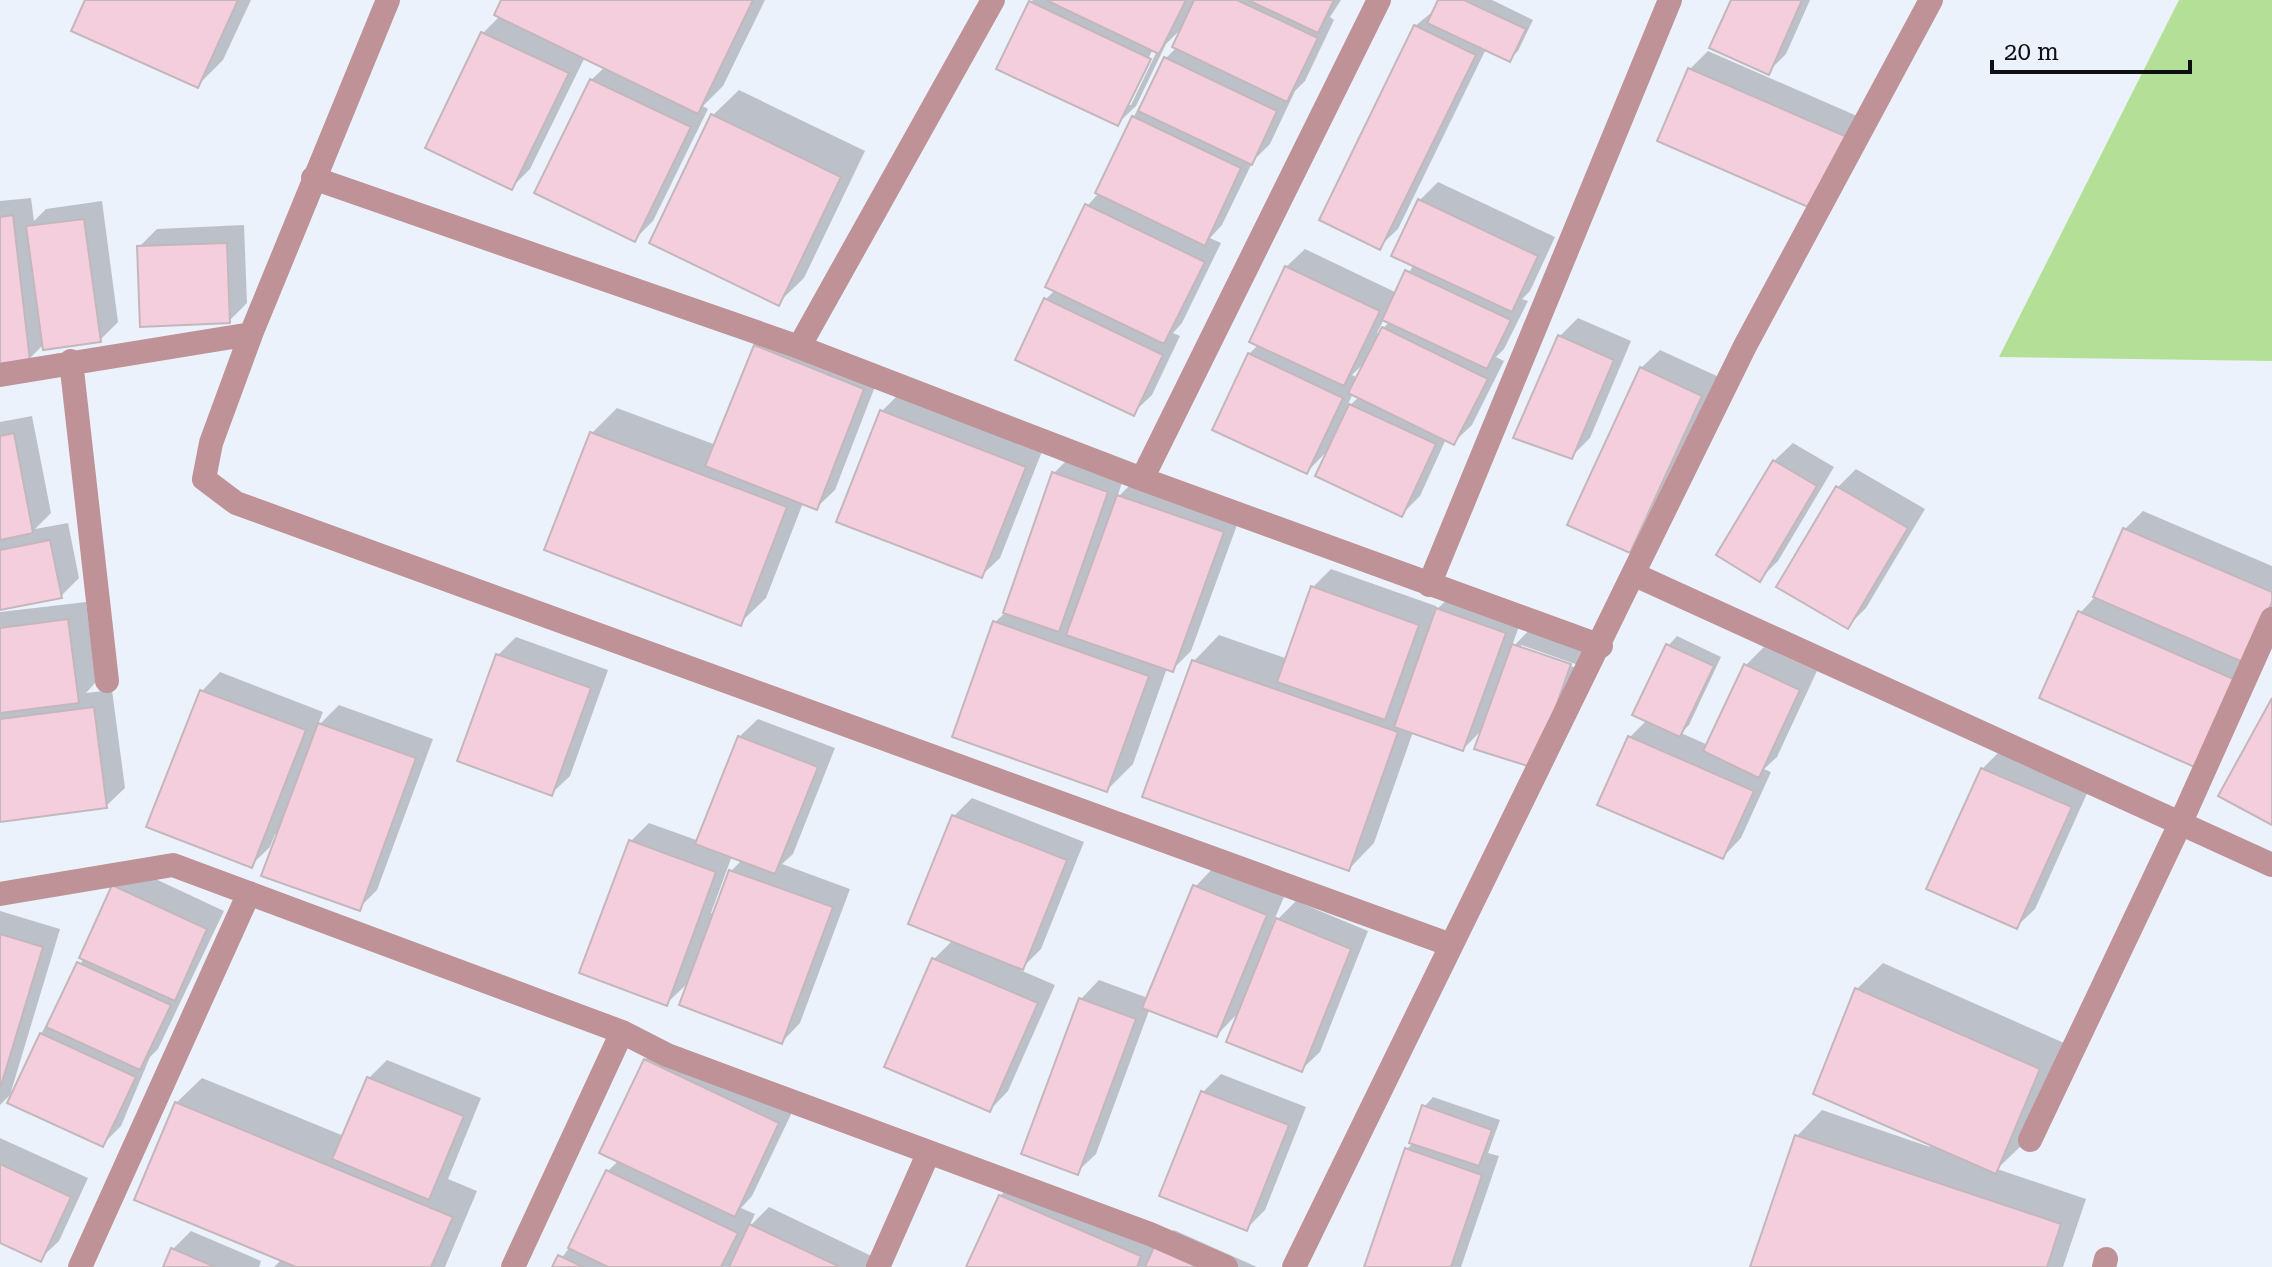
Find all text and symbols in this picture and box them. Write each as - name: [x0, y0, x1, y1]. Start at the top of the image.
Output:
- scale bar: [1992, 24, 2190, 74]
- text: 20 m: [2004, 38, 2059, 66]

